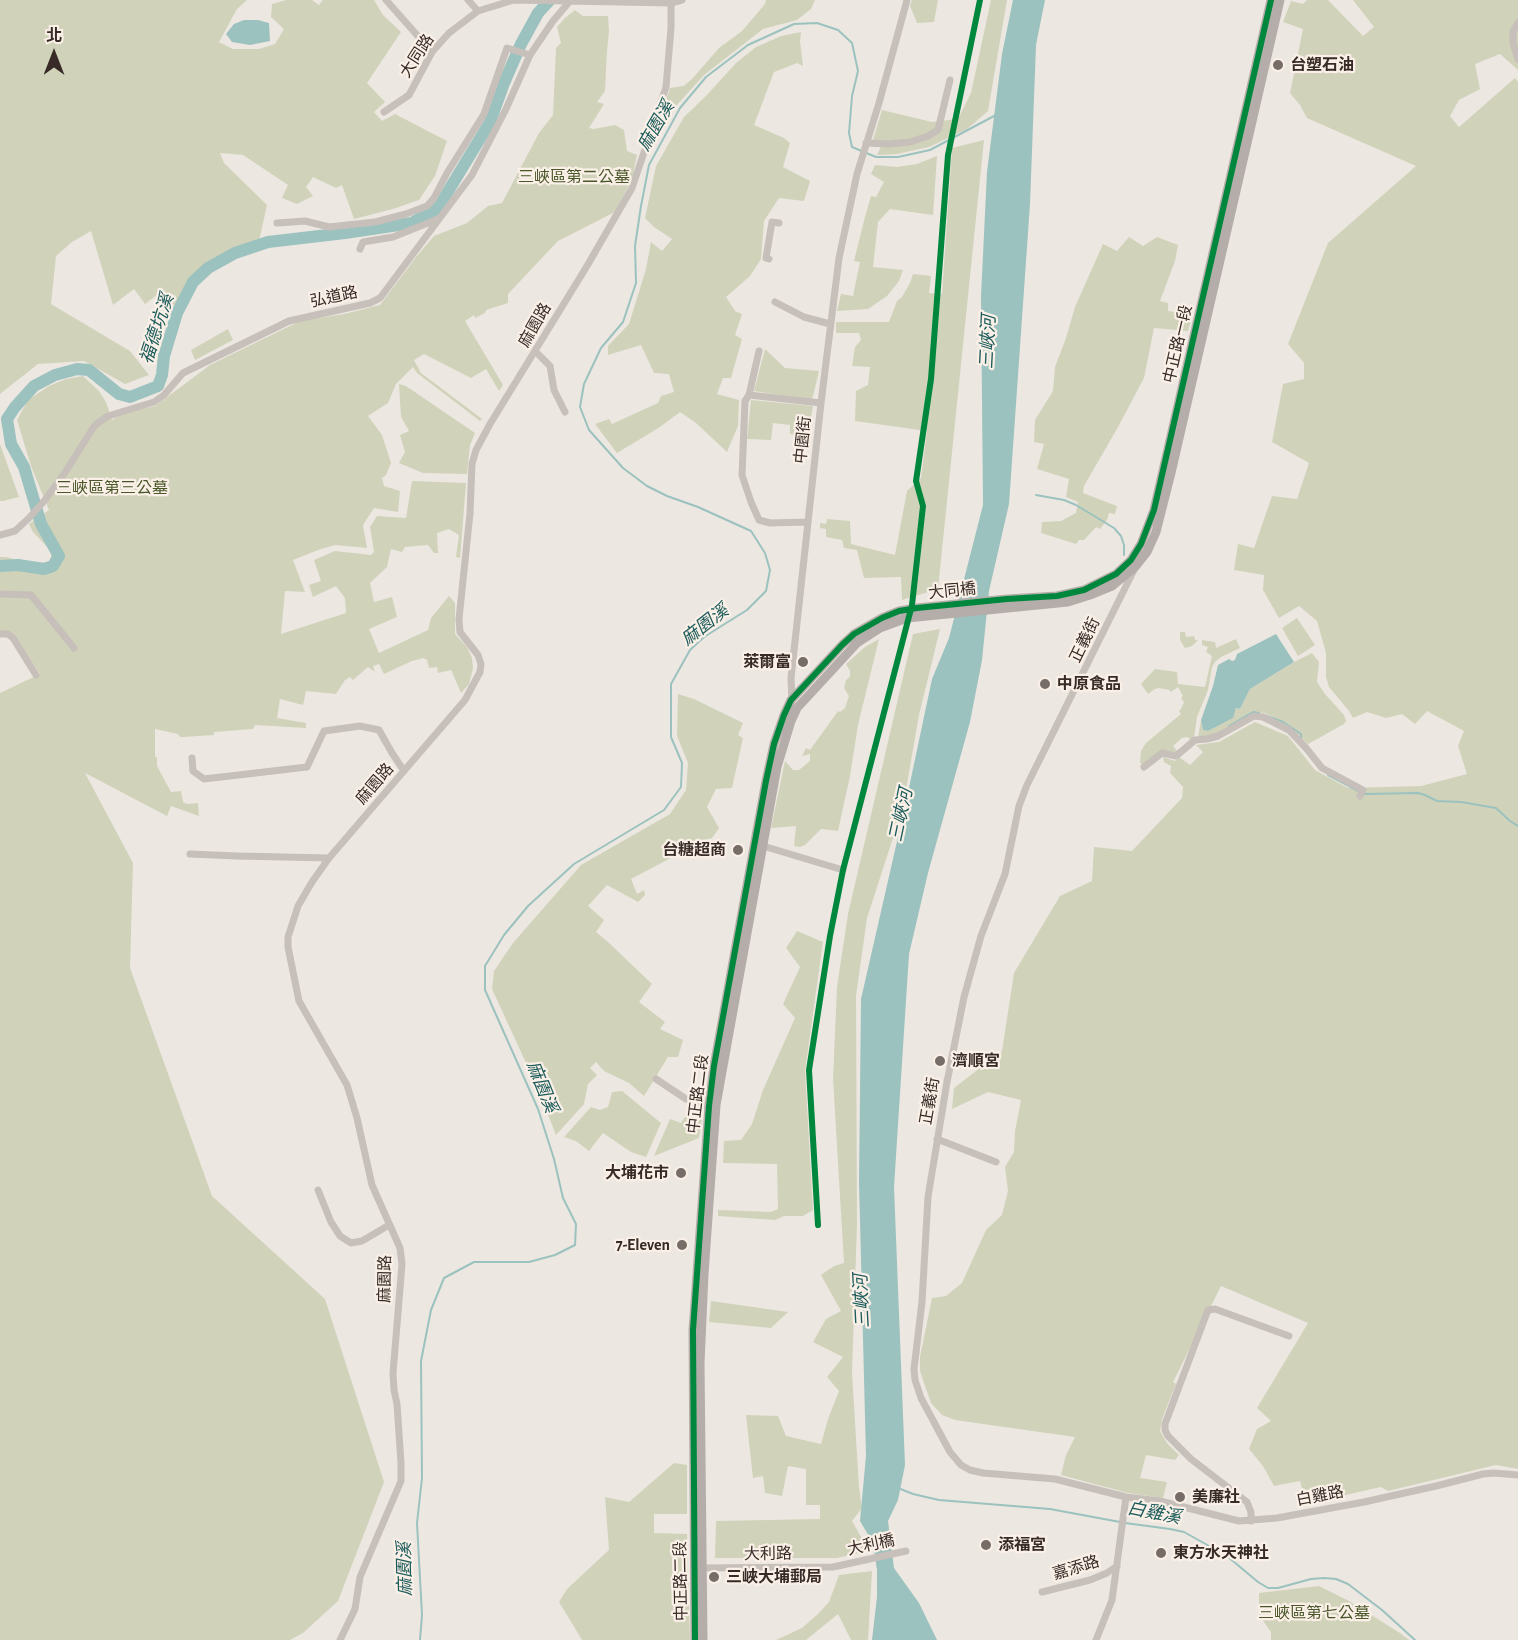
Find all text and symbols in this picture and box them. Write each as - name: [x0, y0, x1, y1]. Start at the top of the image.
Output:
- north arrow: [24, 24, 84, 84]
- text: 北: [46, 28, 62, 44]
- street label: 大同路: [396, 31, 438, 81]
- place label: 台塑石油: [1290, 55, 1354, 75]
- marker: 台塑石油: [1271, 58, 1285, 72]
- water label: 麻園溪: [633, 97, 679, 155]
- park label: 三峽區第二公墓: [518, 167, 630, 187]
- street label: 弘道路: [309, 283, 359, 311]
- water label: 福德坑溪: [136, 291, 178, 367]
- street label: 麻園路: [515, 299, 555, 351]
- street label: 中正路一段: [1160, 303, 1196, 385]
- water label: 三峽河: [976, 314, 1000, 370]
- street label: 中園街: [791, 415, 815, 465]
- park label: 三峽區第三公墓: [56, 478, 168, 498]
- street label: 大同橋: [927, 579, 977, 603]
- water label: 麻園溪: [677, 600, 733, 650]
- street label: 正義街: [1066, 614, 1104, 666]
- place label: 萊爾富: [743, 652, 791, 672]
- marker: 萊爾富: [796, 655, 810, 669]
- place label: 中原食品: [1057, 674, 1121, 694]
- marker: 中原食品: [1038, 677, 1052, 691]
- street label: 麻園路: [352, 760, 398, 808]
- water label: 三峽河: [885, 786, 917, 844]
- place label: 台糖超商: [662, 840, 726, 860]
- marker: 台糖超商: [731, 843, 745, 857]
- place label: 濟順宮: [952, 1051, 1000, 1071]
- street label: 中正路二段: [684, 1053, 712, 1135]
- marker: 濟順宮: [933, 1054, 947, 1068]
- water label: 麻園溪: [522, 1058, 562, 1116]
- street label: 正義街: [916, 1076, 944, 1126]
- place label: 大埔花市: [605, 1163, 669, 1183]
- marker: 大埔花市: [674, 1166, 688, 1180]
- place label: 7-Eleven: [616, 1235, 670, 1255]
- marker: 7-Eleven: [675, 1238, 689, 1252]
- street label: 麻園路: [375, 1255, 395, 1303]
- water label: 三峽河: [850, 1273, 874, 1329]
- street label: 白雞路: [1295, 1482, 1345, 1510]
- place label: 美廉社: [1192, 1487, 1240, 1507]
- marker: 美廉社: [1173, 1490, 1187, 1504]
- water label: 白雞溪: [1125, 1497, 1183, 1529]
- street label: 大利橋: [846, 1531, 896, 1559]
- place label: 添福宮: [998, 1535, 1046, 1555]
- marker: 添福宮: [979, 1538, 993, 1552]
- street label: 中正路二段: [671, 1541, 691, 1621]
- water label: 麻園溪: [394, 1542, 416, 1596]
- place label: 東方水天神社: [1173, 1543, 1269, 1563]
- street label: 大利路: [744, 1544, 792, 1564]
- marker: 東方水天神社: [1154, 1546, 1168, 1560]
- street label: 嘉添路: [1050, 1552, 1102, 1584]
- place label: 三峽大埔郵局: [726, 1567, 822, 1587]
- marker: 三峽大埔郵局: [707, 1570, 721, 1584]
- park label: 三峽區第七公墓: [1258, 1603, 1370, 1623]

